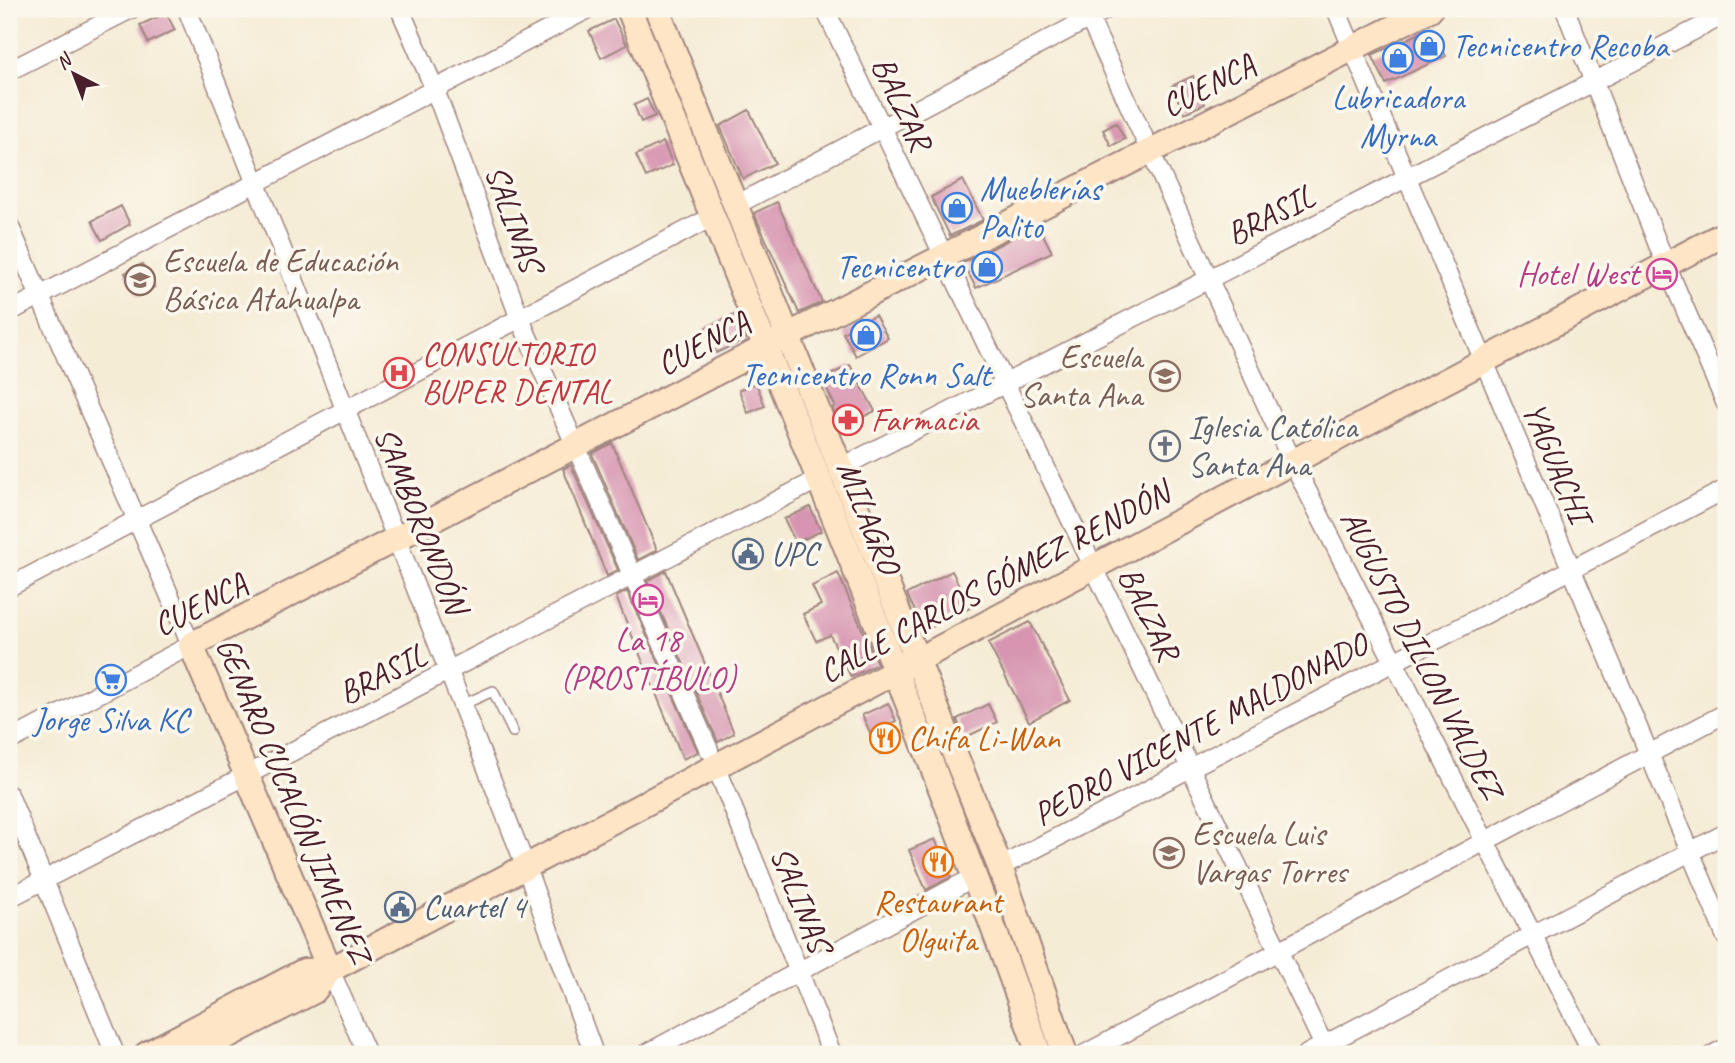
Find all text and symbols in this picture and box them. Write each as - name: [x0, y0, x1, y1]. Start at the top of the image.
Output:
- place label: Tecnicentro Recoba: [1452, 25, 1671, 67]
- shop icon: Tecnicentro Recoba: [1412, 29, 1446, 63]
- north arrow: [38, 38, 108, 108]
- shop icon: Lubricadora Myrna: [1381, 41, 1415, 75]
- street label: CUENCA: [1154, 43, 1263, 126]
- text: N: [51, 47, 78, 75]
- street label: BALZAR: [862, 50, 944, 160]
- place label: Lubricadora Myrna: [1332, 77, 1466, 157]
- street label: SALINAS: [476, 159, 554, 282]
- place label: Mueblerías Palito: [980, 168, 1103, 248]
- street label: BRASIL: [1219, 175, 1322, 255]
- shop icon: Mueblerías Palito: [940, 191, 974, 225]
- place label: Escuela de Educación Básica Atahualpa: [163, 240, 399, 320]
- place label: Tecnicentro: [836, 246, 966, 288]
- shop icon: Tecnicentro: [970, 250, 1004, 284]
- place label: Hotel West: [1517, 253, 1642, 295]
- hotel icon: Hotel West: [1645, 257, 1679, 291]
- school or university icon: Escuela de Educación Básica Atahualpa: [123, 263, 157, 297]
- street label: CUENCA: [649, 300, 758, 385]
- shop icon: Tecnicentro Ronn Salt: [849, 318, 883, 352]
- place label: CONSULTORIO BUPER DENTAL: [422, 333, 613, 413]
- place label: Escuela Santa Ana: [1020, 336, 1144, 416]
- place label: Tecnicentro Ronn Salt: [742, 354, 993, 396]
- hospital icon: CONSULTORIO BUPER DENTAL: [382, 356, 416, 390]
- school or university icon: Escuela Santa Ana: [1148, 359, 1182, 393]
- street label: YAGUACHI: [1513, 396, 1604, 535]
- place label: Farmacia: [871, 399, 980, 441]
- pharmacy icon: Farmacia: [831, 403, 865, 437]
- place label: Iglesia Católica Santa Ana: [1188, 406, 1359, 486]
- street label: SAMBORONDÓN: [365, 421, 479, 624]
- church icon: Iglesia Católica Santa Ana: [1148, 429, 1182, 463]
- street label: MILAGRO: [827, 455, 912, 583]
- street label: CALLE CARLOS GÓMEZ RENDÓN: [812, 469, 1181, 692]
- street label: AUGUSTO DILLON VALDEZ: [1331, 503, 1515, 810]
- place label: UPC: [771, 533, 822, 575]
- public building icon: UPC: [731, 537, 765, 571]
- street label: BALZAR: [1109, 560, 1191, 670]
- street label: CUENCA: [146, 562, 255, 645]
- hotel icon: La 18 (PROSTÍBULO): [631, 583, 665, 617]
- place label: La 18 (PROSTÍBULO): [560, 619, 738, 699]
- street label: PEDRO VICENTE MALDONADO: [1026, 621, 1377, 835]
- street label: GENARO CUCALÓN JIMENEZ: [206, 631, 383, 973]
- street label: BRASIL: [331, 634, 434, 714]
- supermarket icon: Jorge Silva KC: [94, 663, 128, 697]
- place label: Jorge Silva KC: [31, 699, 192, 741]
- place label: Chifa Li-Wan: [908, 717, 1061, 759]
- restaurant icon: Chifa Li-Wan: [868, 721, 902, 755]
- place label: Escuela Luis Vargas Torres: [1192, 813, 1350, 893]
- school or university icon: Escuela Luis Vargas Torres: [1152, 836, 1186, 870]
- street label: SALINAS: [761, 840, 843, 963]
- restaurant icon: Restaurant Olguita: [921, 845, 955, 879]
- place label: Restaurant Olguita: [874, 881, 1005, 961]
- place label: Cuartel 4: [423, 886, 529, 928]
- public building icon: Cuartel 4: [383, 890, 417, 924]

